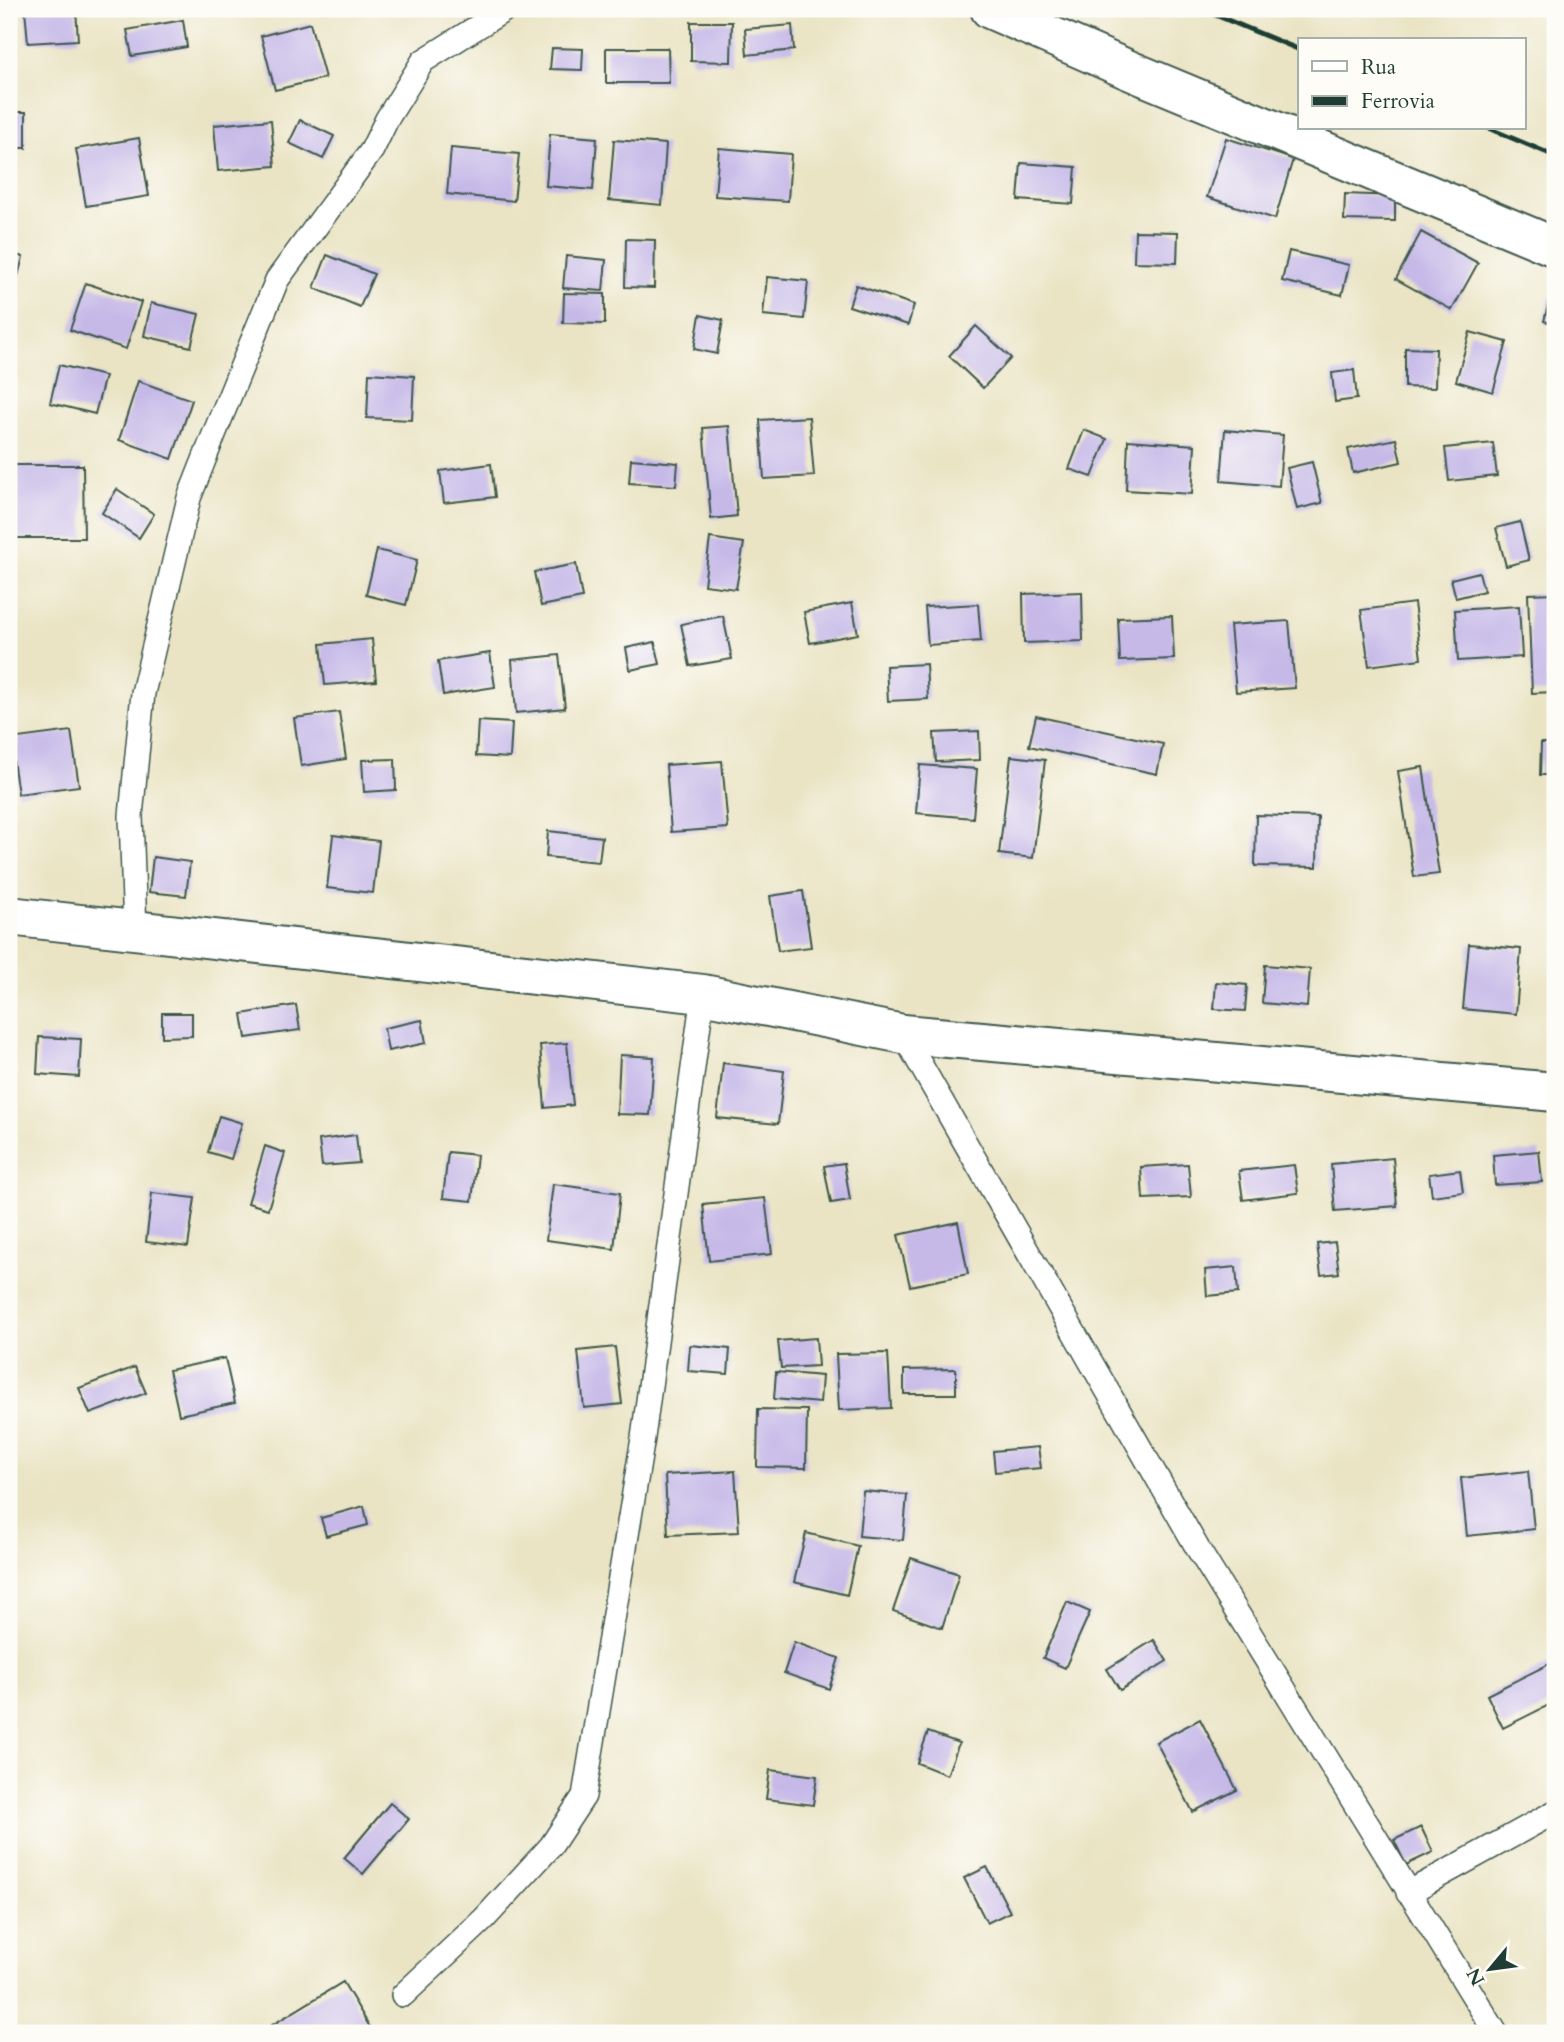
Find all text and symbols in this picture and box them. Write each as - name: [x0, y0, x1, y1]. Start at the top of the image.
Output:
- legend: [1298, 38, 1526, 130]
- text: Rua: [1361, 53, 1396, 82]
- text: Ferrovia: [1361, 87, 1435, 116]
- north arrow: [1456, 1934, 1526, 2004]
- text: N: [1460, 1963, 1491, 1990]

